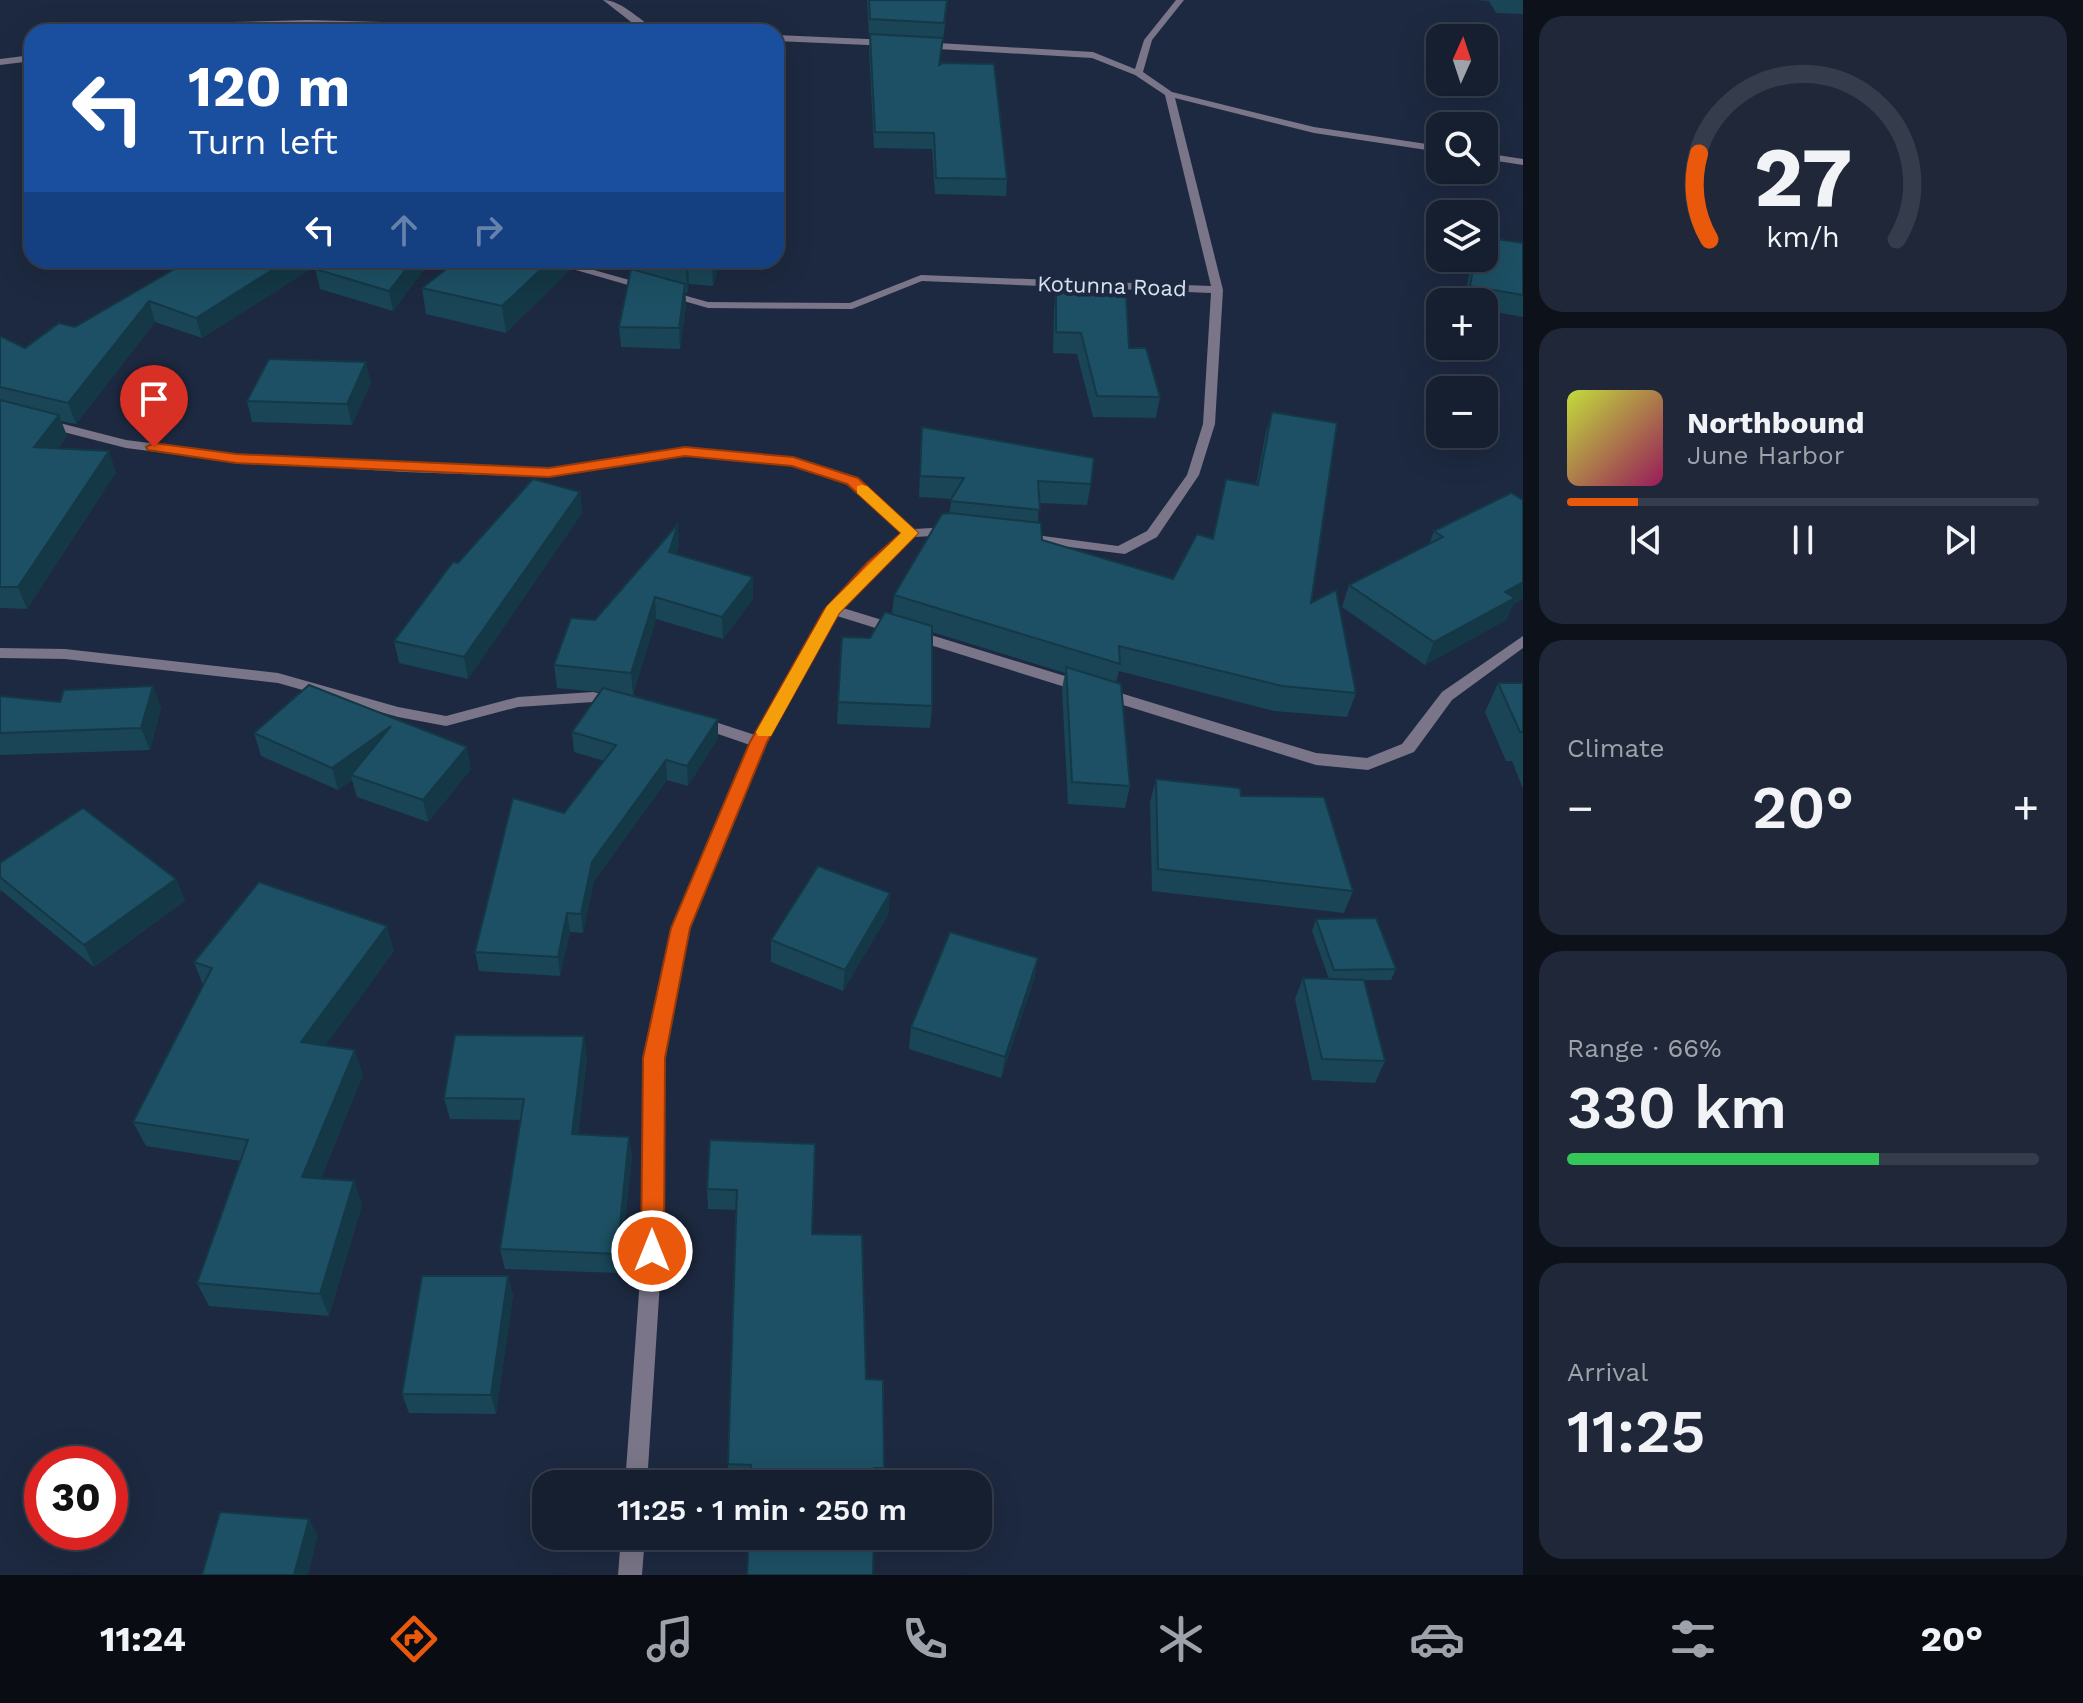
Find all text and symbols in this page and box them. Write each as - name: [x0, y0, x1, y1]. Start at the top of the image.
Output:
- north arrow: [1426, 24, 1498, 96]
- map controls: [1426, 24, 1498, 448]
- text: 120 m: [188, 54, 350, 120]
- icon: left: [56, 56, 160, 160]
- button: search: [1426, 112, 1498, 184]
- text: Turn left: [188, 121, 338, 163]
- text: 27: [1754, 128, 1852, 225]
- button: layers: [1426, 200, 1498, 272]
- icon: left: [298, 208, 342, 252]
- icon: ahead: [382, 208, 426, 252]
- icon: right: [466, 208, 510, 252]
- text: km/h: [1766, 220, 1840, 254]
- street label: Kotunna Road: [1037, 271, 1187, 301]
- button: +: [1426, 288, 1498, 360]
- pin: [120, 365, 188, 447]
- button: −: [1426, 376, 1498, 448]
- icon: arrive: [132, 377, 176, 421]
- text: Northbound: [1687, 405, 1864, 440]
- text: June Harbor: [1687, 440, 1844, 470]
- icon: previous: [1624, 518, 1668, 562]
- icon: pause: [1781, 518, 1825, 562]
- icon: next: [1938, 518, 1982, 562]
- text: Climate: [1567, 733, 1665, 763]
- text: 20°: [1752, 772, 1854, 843]
- text: −: [1567, 782, 1594, 834]
- text: +: [2012, 782, 2039, 834]
- text: Range · 66%: [1567, 1033, 1721, 1063]
- text: 330 km: [1567, 1072, 1787, 1143]
- position arrow: [610, 1209, 694, 1293]
- text: Arrival: [1567, 1357, 1648, 1387]
- text: 11:25: [1567, 1396, 1705, 1467]
- speed limit sign: 30: [24, 1446, 128, 1550]
- text: 11:25 · 1 min · 250 m: [617, 1492, 907, 1527]
- icon: directions: [386, 1611, 442, 1667]
- icon: music: [642, 1611, 698, 1667]
- icon: phone: [897, 1611, 953, 1667]
- icon: climate: [1153, 1611, 1209, 1667]
- icon: car: [1409, 1611, 1465, 1667]
- icon: filters: [1665, 1611, 1721, 1667]
- text: 11:24: [100, 1618, 186, 1660]
- text: 20°: [1921, 1618, 1983, 1660]

